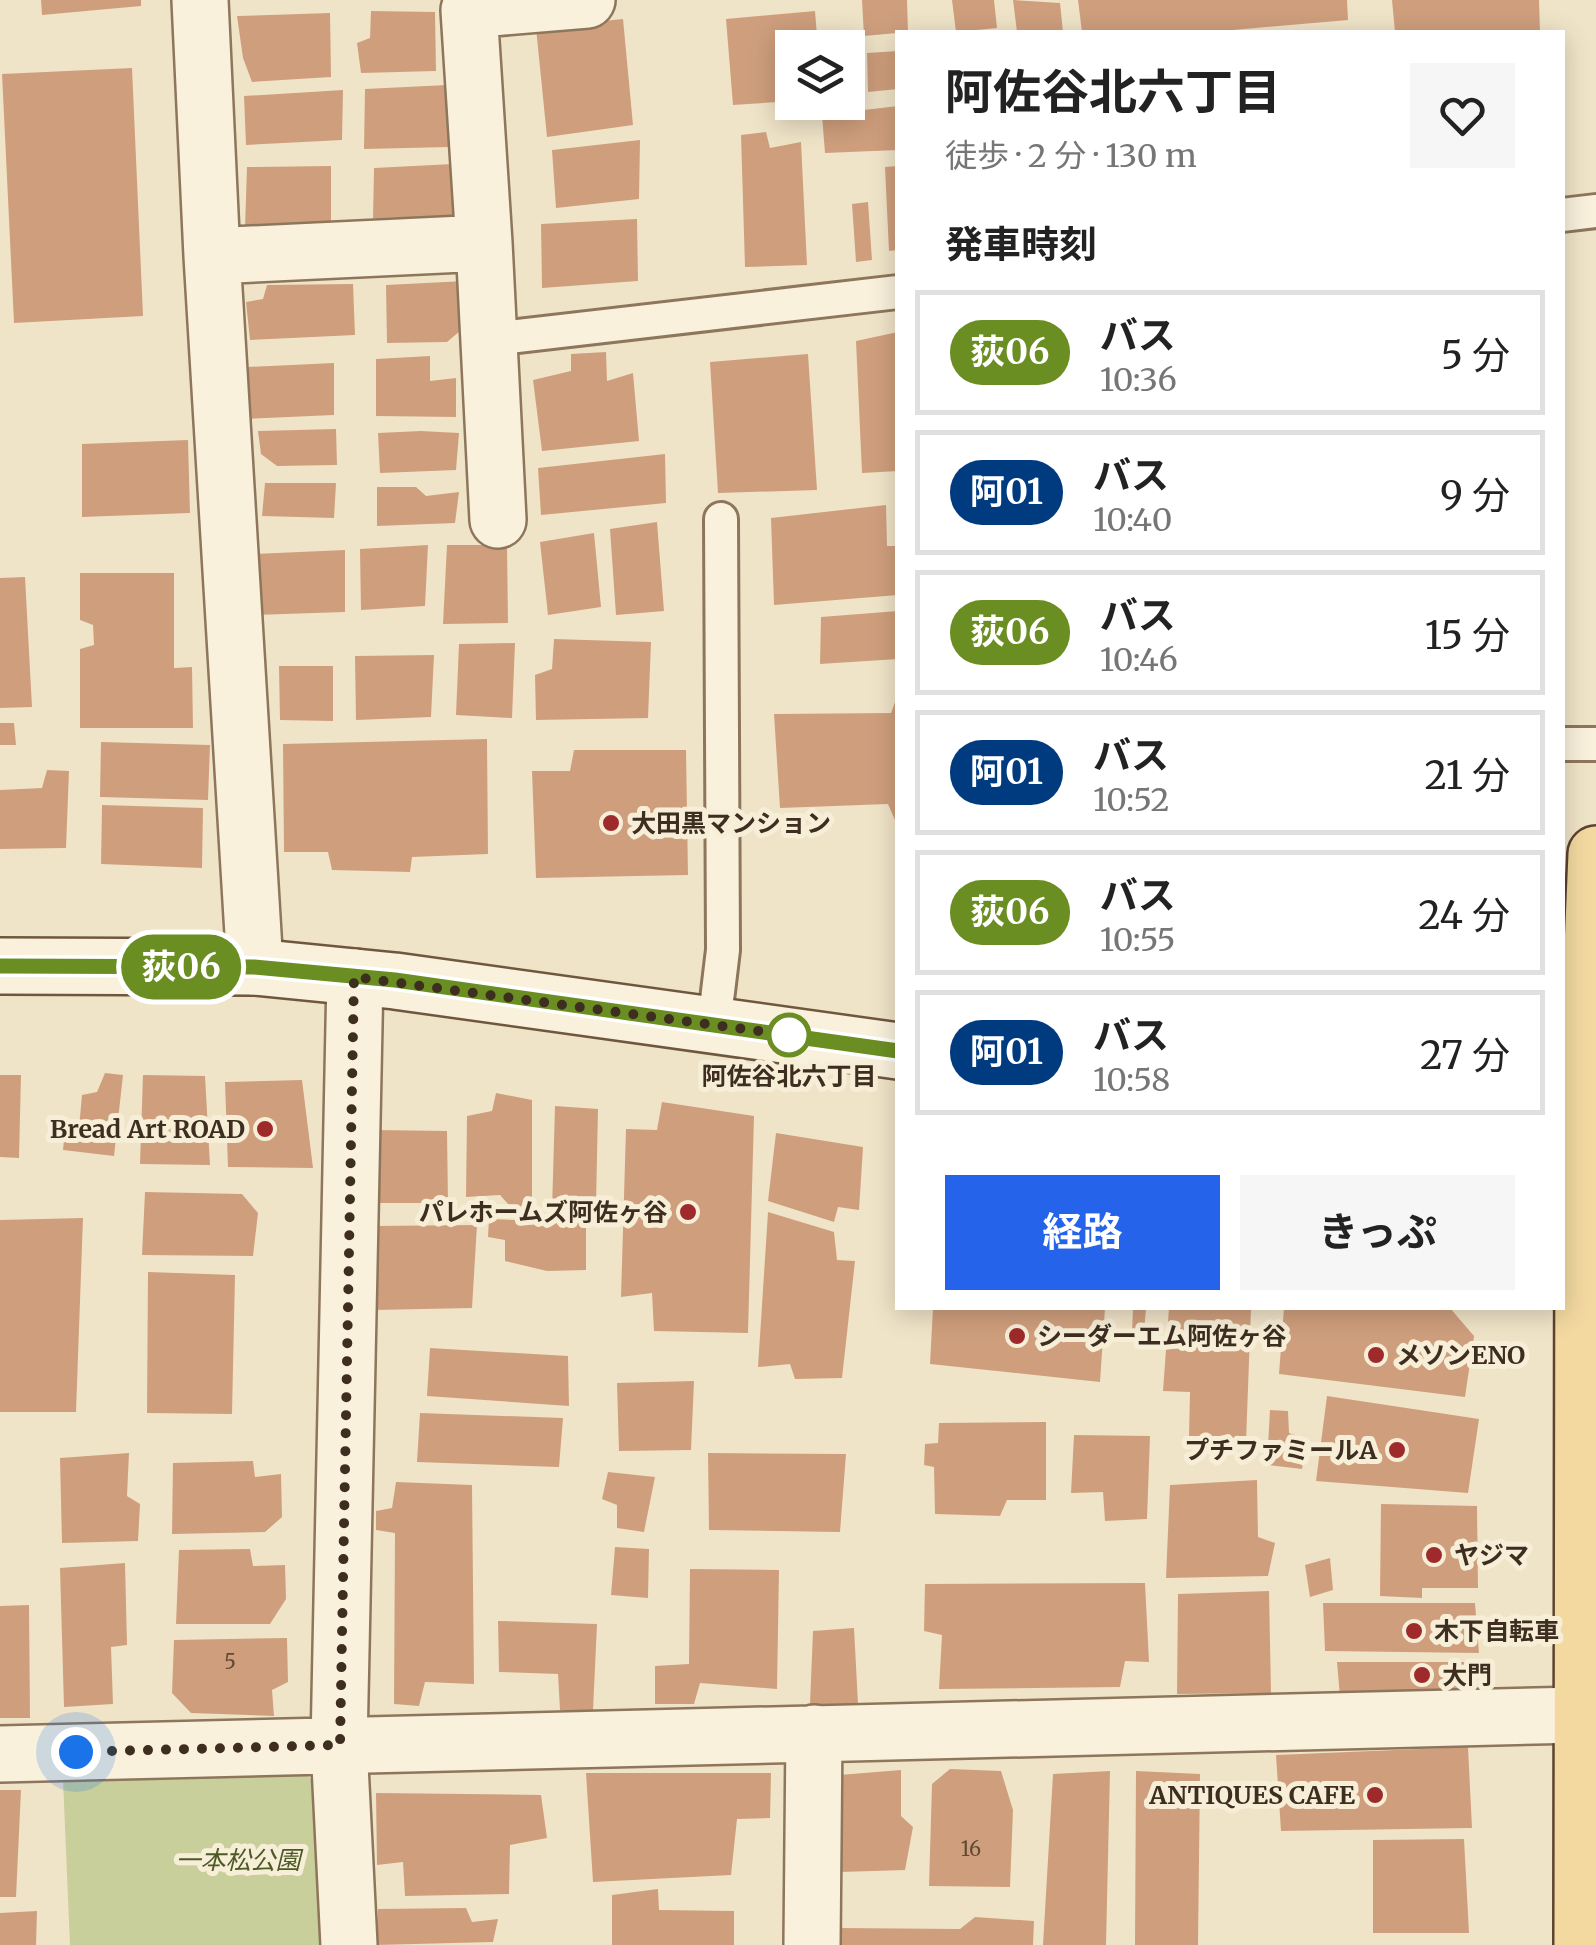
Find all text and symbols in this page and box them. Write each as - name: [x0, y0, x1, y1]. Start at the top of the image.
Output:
- map controls: [775, 30, 865, 120]
- button: layers: [775, 30, 865, 120]
- text: 阿佐谷北六丁目: [945, 62, 1281, 122]
- button: heart: [1410, 63, 1515, 168]
- text: 徒歩 · 2 分 · 130 m: [945, 136, 1197, 176]
- text: 発車時刻: [945, 221, 1097, 268]
- text: バス: [1100, 312, 1176, 359]
- text: 荻06: [970, 330, 1050, 374]
- text: 5 分: [1441, 332, 1510, 379]
- text: 10:36: [1100, 360, 1177, 400]
- text: バス: [1093, 452, 1169, 499]
- text: 阿01: [970, 470, 1043, 514]
- text: 9 分: [1440, 472, 1510, 519]
- text: 10:40: [1093, 500, 1172, 540]
- text: バス: [1100, 592, 1176, 639]
- text: 荻06: [970, 610, 1050, 654]
- text: 15 分: [1425, 612, 1510, 659]
- text: 10:46: [1100, 640, 1178, 680]
- text: バス: [1093, 732, 1169, 779]
- text: 阿01: [970, 750, 1043, 794]
- text: 21 分: [1424, 752, 1510, 799]
- text: 10:52: [1093, 780, 1170, 820]
- place label: 大田黒マンション: [631, 807, 831, 839]
- marker: 大田黒マンション: [600, 812, 622, 834]
- text: バス: [1100, 872, 1176, 919]
- text: 荻06: [970, 890, 1050, 934]
- text: 24 分: [1418, 892, 1510, 939]
- text: 10:55: [1100, 920, 1175, 960]
- line badge: 荻06: [124, 934, 238, 1000]
- text: 荻06: [141, 945, 221, 989]
- text: バス: [1093, 1012, 1169, 1059]
- marker: 阿佐谷北六丁目: [768, 1014, 810, 1056]
- text: 阿01: [970, 1030, 1043, 1074]
- text: 27 分: [1420, 1032, 1510, 1079]
- place label: 阿佐谷北六丁目: [701, 1060, 877, 1092]
- text: 10:58: [1093, 1060, 1170, 1100]
- place label: Bread Art ROAD: [50, 1113, 245, 1145]
- marker: Bread Art ROAD: [254, 1118, 276, 1140]
- button: 経路: [945, 1175, 1220, 1290]
- button: きっぷ: [1240, 1175, 1515, 1290]
- place label: パレホームズ阿佐ヶ谷: [419, 1196, 668, 1228]
- marker: パレホームズ阿佐ヶ谷: [677, 1201, 699, 1223]
- place label: シーダーエム阿佐ヶ谷: [1037, 1320, 1287, 1352]
- marker: シーダーエム阿佐ヶ谷: [1006, 1325, 1028, 1347]
- place label: メソンENO: [1396, 1339, 1525, 1371]
- marker: メソンENO: [1365, 1344, 1387, 1366]
- place label: プチファミールA: [1184, 1434, 1377, 1466]
- marker: プチファミールA: [1386, 1439, 1408, 1461]
- place label: ヤジマ: [1454, 1539, 1529, 1571]
- marker: ヤジマ: [1423, 1544, 1445, 1566]
- place label: 木下自転車: [1434, 1615, 1559, 1647]
- marker: 木下自転車: [1403, 1620, 1425, 1642]
- house number: 5: [224, 1649, 236, 1674]
- place label: 大門: [1442, 1659, 1492, 1691]
- marker: 大門: [1411, 1664, 1433, 1686]
- your location: [51, 1727, 101, 1777]
- place label: ANTIQUES CAFE: [1148, 1779, 1356, 1811]
- marker: ANTIQUES CAFE: [1364, 1784, 1386, 1806]
- house number: 16: [961, 1836, 981, 1861]
- park label: 一本松公園: [175, 1844, 303, 1876]

